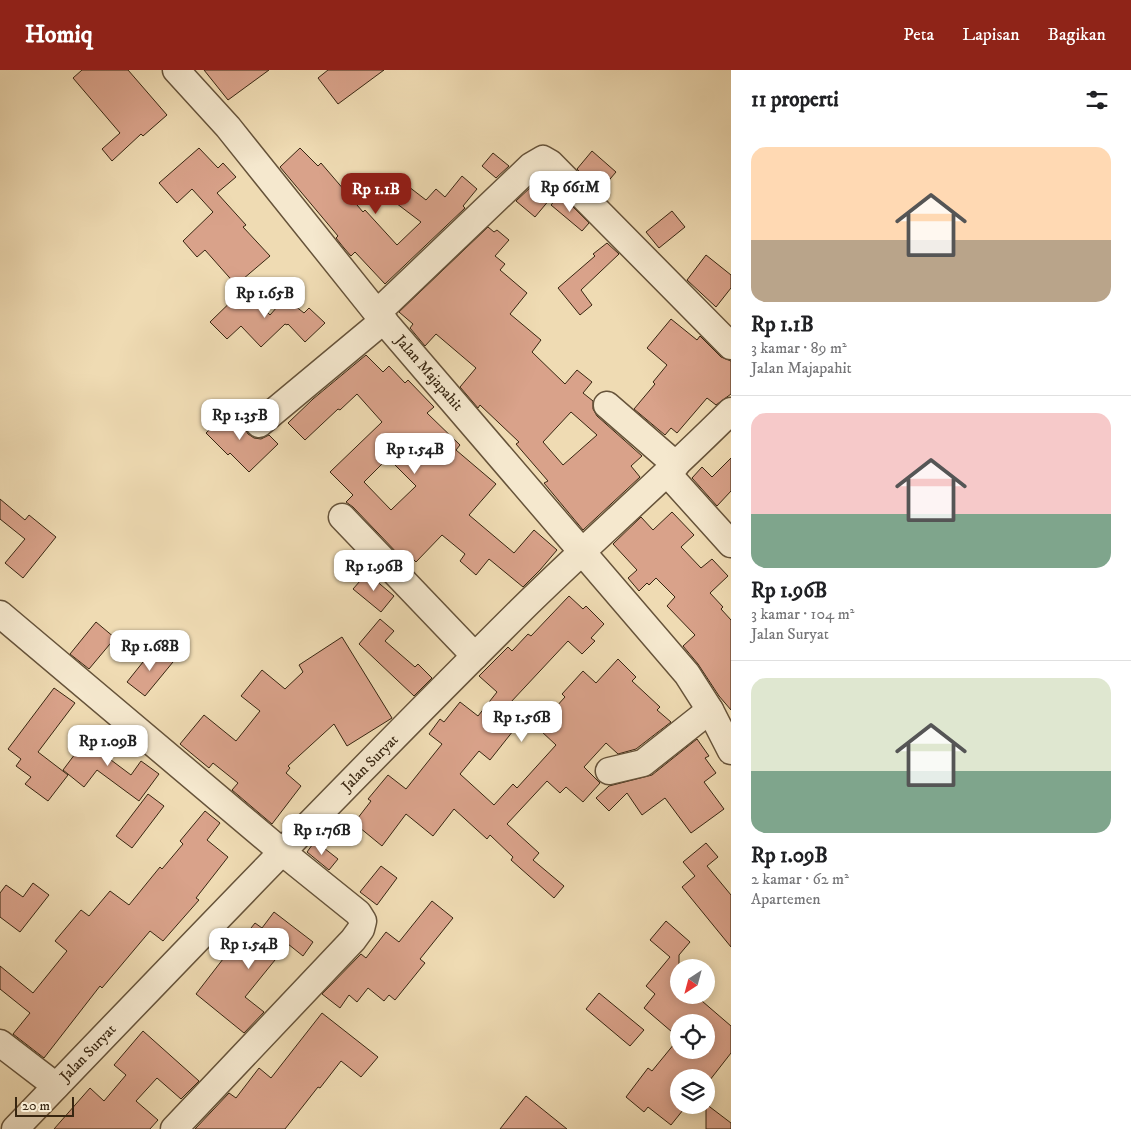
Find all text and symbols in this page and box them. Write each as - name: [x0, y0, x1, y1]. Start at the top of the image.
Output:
- text: Homiq: [25, 20, 93, 50]
- text: Peta: [903, 24, 934, 46]
- text: Lapisan: [962, 24, 1020, 46]
- text: Bagikan: [1048, 24, 1106, 46]
- icon: filters: [1083, 86, 1111, 114]
- text: 11 properti: [751, 87, 839, 113]
- pin: Rp 661M: [524, 170, 616, 213]
- pin: Rp 1.1B: [330, 172, 422, 215]
- text: Rp 661M: [540, 177, 600, 197]
- text: Rp 1.1B: [352, 179, 400, 199]
- icon: home: [886, 180, 976, 270]
- pin: Rp 1.65B: [213, 276, 317, 319]
- text: Rp 1.65B: [236, 283, 294, 303]
- text: Rp 1.1B: [751, 312, 814, 338]
- street label: Jalan Majapahit: [390, 330, 467, 415]
- text: 3 kamar · 89 m²: [751, 338, 847, 358]
- text: Jalan Majapahit: [751, 358, 852, 378]
- pin: Rp 1.35B: [188, 398, 292, 441]
- text: Rp 1.35B: [212, 405, 268, 425]
- pin: Rp 1.54B: [363, 432, 467, 475]
- text: Rp 1.54B: [386, 439, 444, 459]
- icon: home: [886, 445, 976, 535]
- pin: Rp 1.96B: [322, 550, 426, 592]
- text: Rp 1.96B: [345, 556, 403, 576]
- text: Rp 1.96B: [751, 578, 827, 604]
- text: 3 kamar · 104 m²: [751, 604, 854, 624]
- text: Jalan Suryat: [751, 624, 829, 644]
- pin: Rp 1.68B: [98, 630, 202, 672]
- text: Rp 1.68B: [121, 636, 179, 656]
- pin: Rp 1.56B: [470, 700, 574, 743]
- text: Rp 1.56B: [493, 707, 551, 727]
- icon: home: [886, 710, 976, 800]
- pin: Rp 1.09B: [56, 724, 160, 767]
- street label: Jalan Suryat: [336, 730, 403, 797]
- text: Rp 1.09B: [79, 731, 137, 751]
- pin: Rp 1.76B: [270, 814, 374, 856]
- text: Rp 1.76B: [293, 820, 351, 840]
- text: Rp 1.09B: [751, 843, 828, 869]
- text: 2 kamar · 62 m²: [751, 869, 849, 889]
- text: Apartemen: [751, 889, 821, 909]
- pin: Rp 1.54B: [197, 928, 301, 970]
- text: Rp 1.54B: [220, 934, 278, 954]
- north arrow: [670, 959, 715, 1004]
- map controls: [670, 959, 715, 1114]
- button: locate: [670, 1014, 715, 1059]
- street label: Jalan Suryat: [54, 1020, 120, 1087]
- button: layers: [670, 1069, 715, 1114]
- scale bar: [15, 1094, 74, 1117]
- text: 20 m: [22, 1097, 50, 1115]

